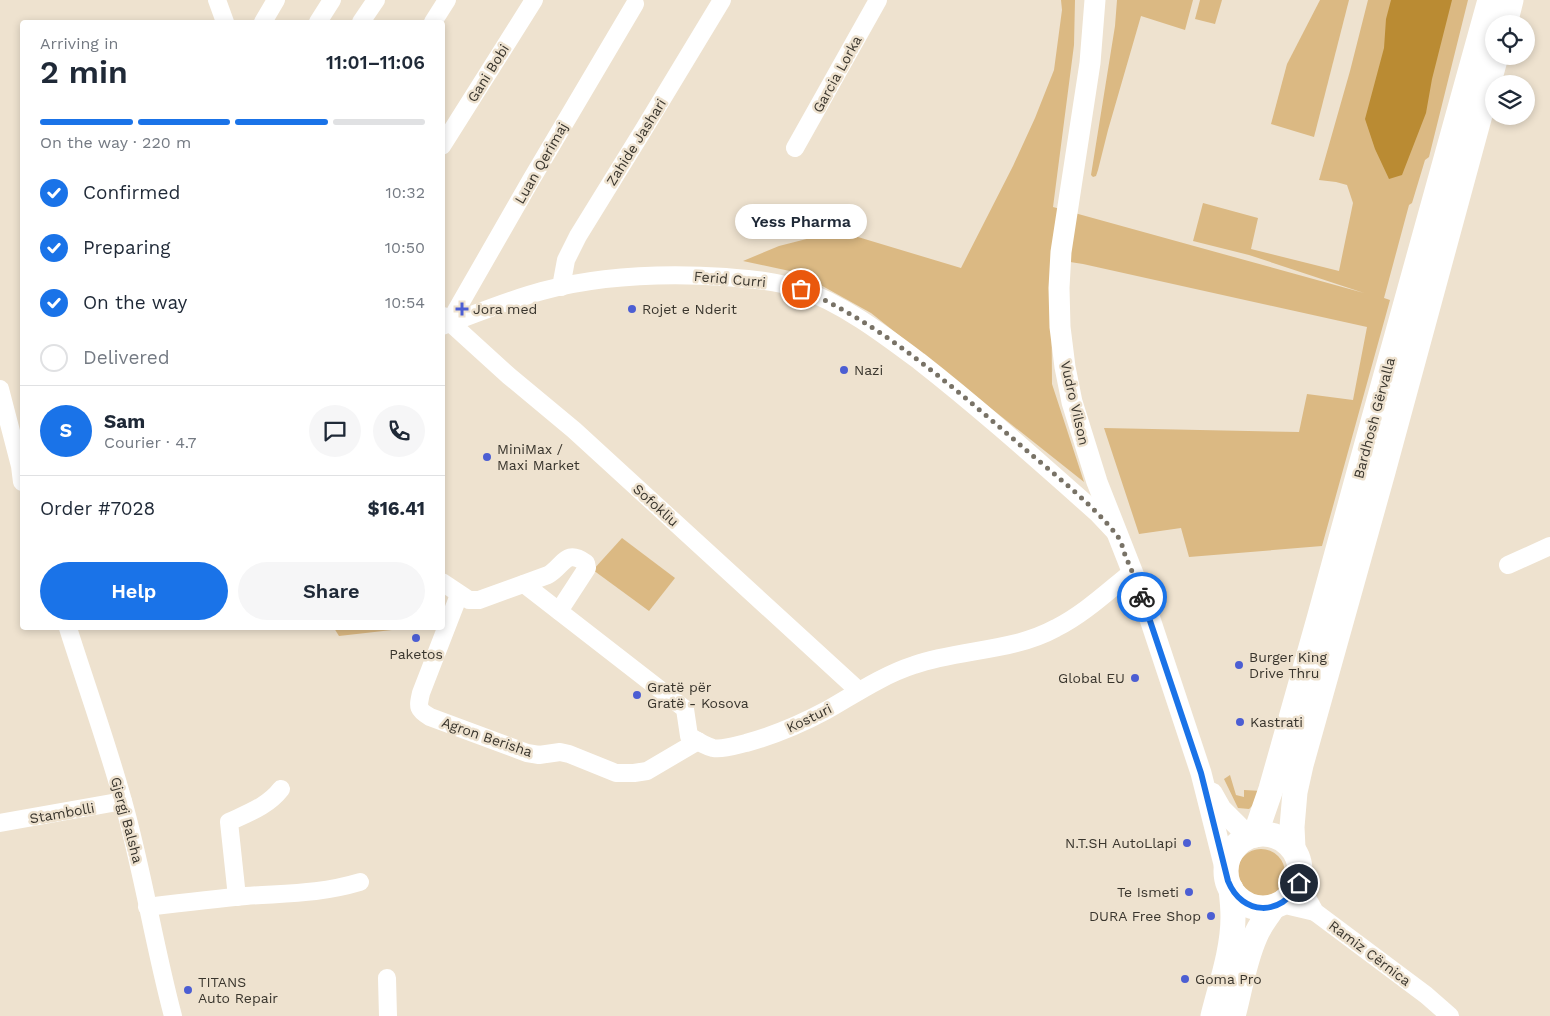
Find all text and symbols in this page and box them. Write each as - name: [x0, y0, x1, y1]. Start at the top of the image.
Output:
- map controls: [1485, 15, 1535, 125]
- button: locate: [1485, 15, 1535, 65]
- street label: Garcia Lorka: [809, 33, 865, 115]
- text: Arriving in: [40, 34, 118, 53]
- street label: Gani Bobi: [464, 41, 512, 105]
- text: 11:01–11:06: [326, 51, 425, 74]
- text: 2 min: [40, 53, 128, 91]
- button: layers: [1485, 75, 1535, 125]
- street label: Zahide Jashari: [603, 96, 669, 188]
- street label: Luan Qerimaj: [511, 120, 571, 206]
- text: On the way · 220 m: [40, 133, 191, 152]
- icon: check: [40, 179, 68, 207]
- text: Confirmed: [83, 181, 180, 204]
- text: 10:32: [385, 183, 425, 202]
- callout: Yess Pharma: [735, 204, 867, 239]
- text: Yess Pharma: [751, 212, 851, 231]
- icon: check: [40, 234, 68, 262]
- text: Preparing: [83, 236, 170, 259]
- text: 10:50: [385, 238, 425, 257]
- street label: Ferid Curri: [693, 268, 767, 290]
- pin: [780, 268, 822, 310]
- icon: bag: [787, 275, 815, 303]
- icon: check: [40, 289, 68, 317]
- text: On the way: [83, 291, 187, 314]
- text: 10:54: [385, 293, 425, 312]
- place label: Jora med: [473, 301, 537, 317]
- place label: Rojet e Nderit: [642, 301, 737, 317]
- marker: Jora med: [455, 302, 469, 316]
- marker: Rojet e Nderit: [626, 303, 638, 315]
- text: Delivered: [83, 346, 170, 369]
- street label: Bardhosh Gërvalla: [1350, 356, 1398, 480]
- street label: Vudro Vilson: [1058, 359, 1092, 447]
- place label: Nazi: [854, 362, 883, 378]
- marker: Nazi: [838, 364, 850, 376]
- button: chat: [309, 405, 361, 457]
- button: phone: [373, 405, 425, 457]
- text: Sam: [104, 410, 145, 433]
- text: S: [60, 419, 72, 442]
- text: Courier · 4.7: [104, 433, 197, 452]
- place label: MiniMax / Maxi Market: [497, 441, 580, 473]
- marker: MiniMax / Maxi Market: [481, 451, 493, 463]
- street label: Sofokliu: [630, 480, 682, 530]
- text: Order #7028: [40, 497, 155, 520]
- text: $16.41: [367, 497, 425, 520]
- button: Help: [40, 562, 228, 620]
- button: Share: [238, 562, 425, 620]
- courier: [1117, 572, 1167, 622]
- icon: bike: [1128, 583, 1156, 611]
- marker: Paketos: [410, 632, 422, 644]
- place label: Paketos: [389, 646, 443, 662]
- place label: Burger King Drive Thru: [1249, 649, 1327, 681]
- marker: Burger King Drive Thru: [1233, 659, 1245, 671]
- place label: Global EU: [1058, 670, 1125, 686]
- marker: Global EU: [1129, 672, 1141, 684]
- place label: Gratë për Gratë - Kosova: [647, 679, 749, 711]
- marker: Gratë për Gratë - Kosova: [631, 689, 643, 701]
- street label: Kosturi: [784, 700, 834, 736]
- street label: Agron Berisha: [440, 714, 534, 760]
- place label: Kastrati: [1250, 714, 1303, 730]
- marker: Kastrati: [1234, 716, 1246, 728]
- street label: Gjergj Balsha: [108, 775, 146, 865]
- street label: Stambolli: [28, 799, 96, 827]
- place label: N.T.SH AutoLlapi: [1065, 835, 1177, 851]
- marker: N.T.SH AutoLlapi: [1181, 837, 1193, 849]
- pin: [1278, 862, 1320, 904]
- icon: home: [1285, 869, 1313, 897]
- place label: Te Ismeti: [1117, 884, 1179, 900]
- marker: Te Ismeti: [1183, 886, 1195, 898]
- place label: DURA Free Shop: [1089, 908, 1201, 924]
- marker: DURA Free Shop: [1205, 910, 1217, 922]
- street label: Ramiz Cërnica: [1326, 917, 1414, 989]
- place label: Goma Pro: [1195, 971, 1262, 987]
- marker: Goma Pro: [1179, 973, 1191, 985]
- place label: TITANS Auto Repair: [198, 974, 278, 1006]
- marker: TITANS Auto Repair: [182, 984, 194, 996]

